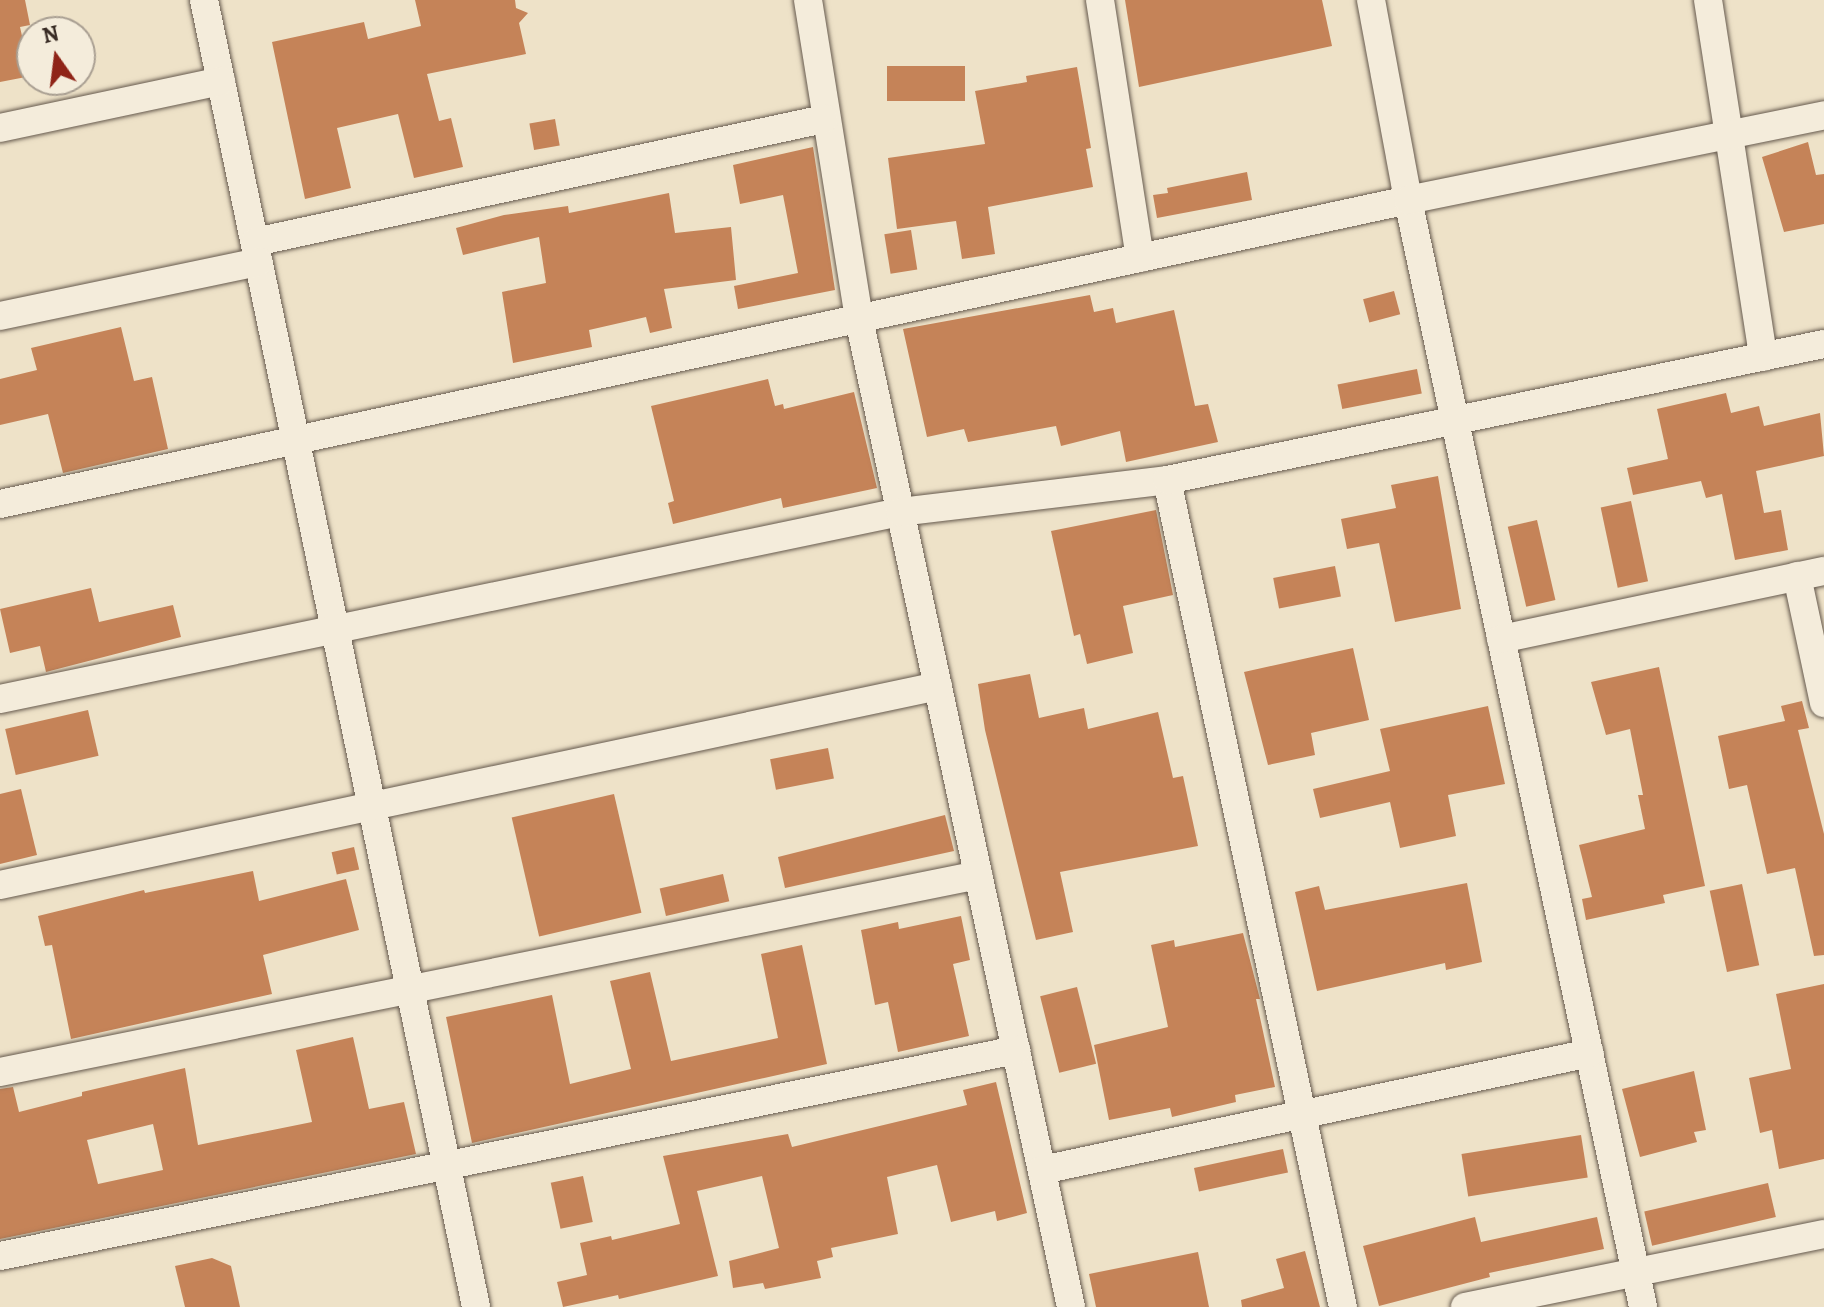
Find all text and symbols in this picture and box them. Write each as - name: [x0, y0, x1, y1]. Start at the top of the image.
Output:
- north arrow: [16, 16, 96, 96]
- text: N: [39, 18, 62, 51]

